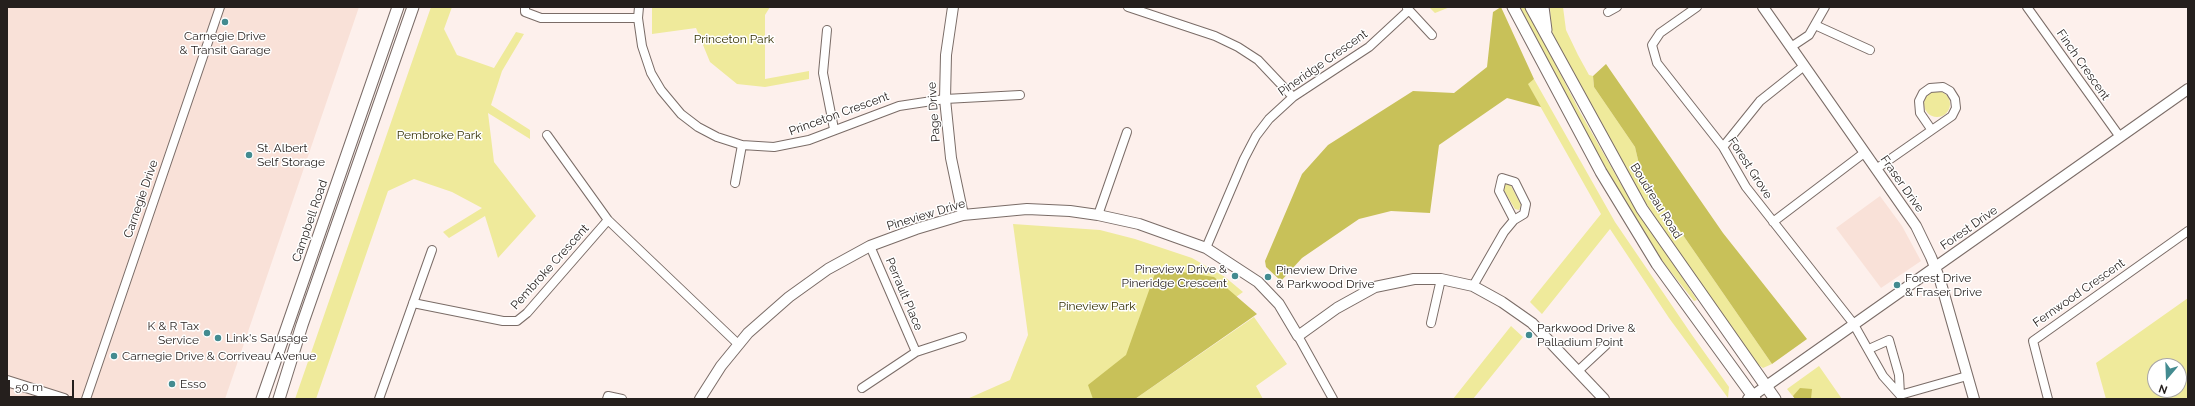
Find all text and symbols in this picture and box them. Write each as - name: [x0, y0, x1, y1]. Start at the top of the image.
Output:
- marker: Carnegie Drive & Transit Garage: [220, 17, 230, 27]
- street label: Pineridge Crescent: [1276, 27, 1370, 99]
- street label: Finch Crescent: [2053, 27, 2113, 103]
- place label: Carnegie Drive & Transit Garage: [180, 29, 270, 57]
- park label: Princeton Park: [694, 32, 774, 46]
- street label: Page Drive: [925, 82, 943, 142]
- street label: Princeton Crescent: [787, 89, 891, 139]
- park label: Pembroke Park: [397, 128, 481, 142]
- street label: Forest Grove: [1725, 135, 1775, 201]
- place label: St. Albert Self Storage: [257, 141, 325, 169]
- marker: St. Albert Self Storage: [244, 150, 254, 160]
- street label: Fraser Drive: [1877, 153, 1927, 215]
- street label: Carnegie Drive: [121, 158, 161, 240]
- street label: Boudreau Road: [1627, 161, 1685, 241]
- street label: Campbell Road: [289, 178, 331, 264]
- street label: Pineview Drive: [885, 196, 967, 234]
- street label: Forest Drive: [1938, 203, 2000, 253]
- street label: Pembroke Crescent: [508, 221, 592, 313]
- street label: Perrault Place: [882, 255, 926, 333]
- street label: Fernwood Crescent: [2030, 256, 2128, 330]
- place label: Pineview Drive & Pineridge Crescent: [1121, 262, 1227, 290]
- place label: Pineview Drive & Parkwood Drive: [1276, 263, 1375, 291]
- marker: Pineview Drive & Pineridge Crescent: [1230, 271, 1240, 281]
- place label: Forest Drive & Fraser Drive: [1905, 271, 1982, 299]
- marker: Pineview Drive & Parkwood Drive: [1263, 272, 1273, 282]
- marker: Forest Drive & Fraser Drive: [1892, 280, 1902, 290]
- park label: Pineview Park: [1058, 299, 1136, 313]
- place label: K & R Tax Service: [148, 319, 199, 347]
- place label: Parkwood Drive & Palladium Point: [1537, 321, 1636, 349]
- marker: K & R Tax Service: [202, 328, 212, 338]
- marker: Parkwood Drive & Palladium Point: [1524, 330, 1534, 340]
- place label: Link's Sausage: [226, 331, 308, 345]
- marker: Link's Sausage: [213, 333, 223, 343]
- place label: Carnegie Drive & Corriveau Avenue: [122, 349, 316, 363]
- marker: Carnegie Drive & Corriveau Avenue: [109, 351, 119, 361]
- north arrow: [2147, 358, 2187, 398]
- scale bar: [10, 372, 76, 398]
- place label: Esso: [180, 377, 206, 391]
- marker: Esso: [167, 379, 177, 389]
- text: 50 m: [15, 380, 43, 394]
- text: N: [2157, 381, 2169, 396]

